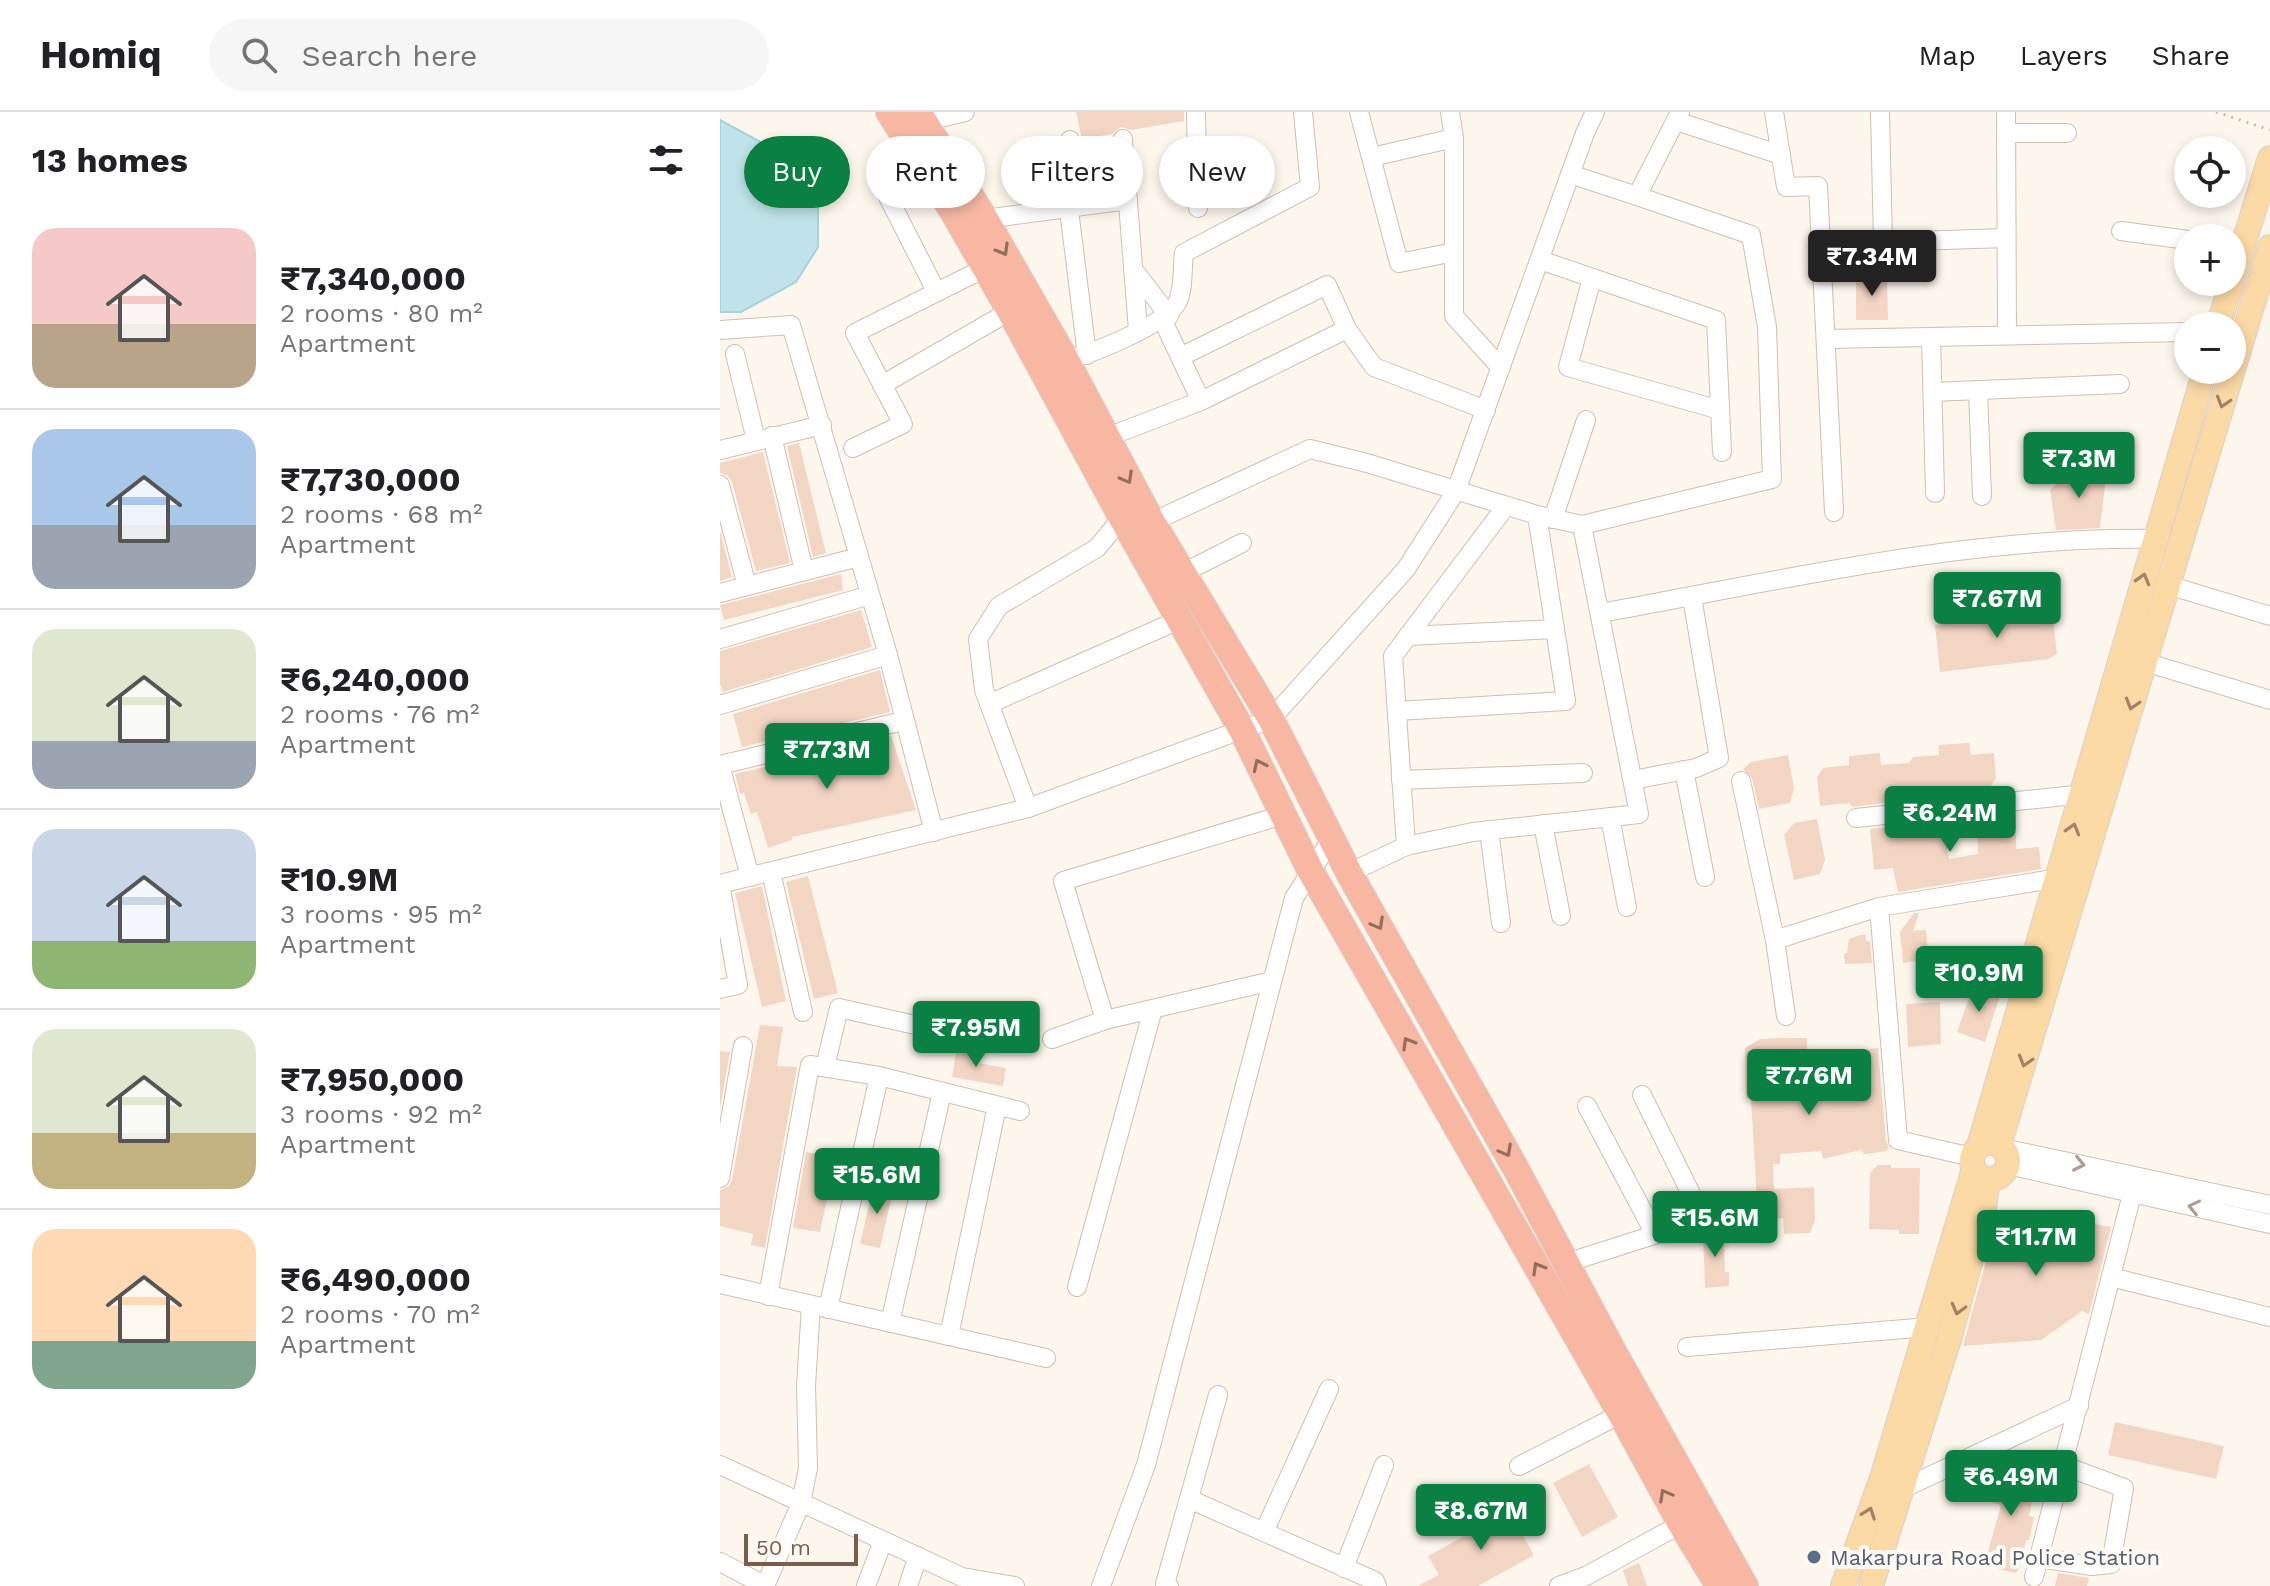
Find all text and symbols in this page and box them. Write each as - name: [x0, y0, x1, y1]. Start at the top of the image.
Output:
- search box: [209, 19, 769, 91]
- text: Homiq: [40, 33, 161, 77]
- icon: search: [237, 33, 281, 77]
- text: Search here: [301, 38, 477, 73]
- text: Map: [1919, 39, 1976, 72]
- text: Layers: [2020, 39, 2108, 72]
- text: Share: [2152, 39, 2230, 72]
- chip: Buy: [744, 136, 850, 208]
- chip: Rent: [866, 136, 985, 208]
- chip: Filters: [1001, 136, 1143, 208]
- chip: New: [1159, 136, 1275, 208]
- map controls: [2174, 136, 2246, 384]
- button: locate: [2174, 136, 2246, 208]
- icon: filters: [644, 138, 688, 182]
- text: 13 homes: [32, 140, 188, 180]
- button: +: [2174, 224, 2246, 296]
- pin: ₹7.34M: [1807, 230, 1937, 298]
- one-way arrow: [993, 241, 1009, 256]
- text: ₹7.34M: [1826, 241, 1918, 271]
- text: ₹7,340,000: [280, 258, 466, 298]
- icon: home: [96, 260, 192, 356]
- text: 2 rooms · 80 m²: [280, 298, 483, 328]
- button: −: [2174, 312, 2246, 384]
- text: Apartment: [280, 328, 416, 358]
- one-way arrow: [2216, 394, 2232, 408]
- pin: ₹7.3M: [2023, 432, 2135, 500]
- text: ₹7.3M: [2042, 443, 2116, 473]
- text: ₹7,730,000: [280, 459, 461, 499]
- icon: home: [96, 461, 192, 557]
- one-way arrow: [1118, 470, 1133, 484]
- text: 2 rooms · 68 m²: [280, 499, 482, 529]
- text: Apartment: [280, 529, 416, 559]
- pin: ₹7.67M: [1932, 572, 2062, 640]
- one-way arrow: [2134, 572, 2151, 586]
- text: ₹7.67M: [1952, 583, 2042, 613]
- text: ₹6,240,000: [280, 659, 470, 699]
- icon: home: [96, 661, 192, 757]
- one-way arrow: [2125, 697, 2141, 711]
- text: 2 rooms · 76 m²: [280, 699, 479, 729]
- pin: ₹7.73M: [762, 723, 892, 791]
- text: Apartment: [280, 729, 416, 759]
- text: ₹7.73M: [783, 734, 871, 764]
- one-way arrow: [1253, 758, 1268, 773]
- pin: ₹6.24M: [1885, 786, 2015, 854]
- text: ₹6.24M: [1903, 797, 1997, 827]
- one-way arrow: [2064, 823, 2081, 837]
- text: ₹10.9M: [280, 859, 398, 899]
- icon: home: [96, 861, 192, 957]
- text: 3 rooms · 95 m²: [280, 899, 482, 929]
- one-way arrow: [1368, 916, 1383, 931]
- text: Apartment: [280, 929, 416, 959]
- pin: ₹10.9M: [1914, 946, 2044, 1014]
- text: ₹10.9M: [1934, 957, 2024, 987]
- pin: ₹7.95M: [911, 1001, 1041, 1069]
- text: ₹7.95M: [931, 1012, 1021, 1042]
- one-way arrow: [1402, 1037, 1418, 1051]
- pin: ₹7.76M: [1744, 1049, 1874, 1117]
- one-way arrow: [2018, 1053, 2034, 1067]
- text: ₹7,950,000: [280, 1059, 464, 1099]
- text: ₹7.76M: [1765, 1060, 1853, 1090]
- icon: home: [96, 1061, 192, 1157]
- text: 3 rooms · 92 m²: [280, 1099, 482, 1129]
- text: Apartment: [280, 1129, 416, 1159]
- one-way arrow: [1496, 1142, 1511, 1157]
- pin: ₹15.6M: [812, 1148, 942, 1216]
- one-way arrow: [2072, 1155, 2086, 1172]
- text: ₹15.6M: [832, 1159, 922, 1189]
- pin: ₹15.6M: [1650, 1191, 1780, 1259]
- one-way arrow: [2188, 1199, 2201, 1216]
- text: ₹15.6M: [1670, 1202, 1760, 1232]
- pin: ₹11.7M: [1971, 1210, 2101, 1278]
- text: ₹11.7M: [1995, 1221, 2077, 1251]
- text: ₹6,490,000: [280, 1259, 471, 1299]
- icon: home: [96, 1261, 192, 1357]
- one-way arrow: [1532, 1262, 1548, 1277]
- text: 2 rooms · 70 m²: [280, 1299, 480, 1329]
- one-way arrow: [1950, 1301, 1967, 1315]
- text: Apartment: [280, 1329, 416, 1359]
- pin: ₹6.49M: [1946, 1450, 2076, 1518]
- text: ₹6.49M: [1963, 1461, 2059, 1491]
- pin: ₹8.67M: [1416, 1484, 1546, 1552]
- one-way arrow: [1659, 1489, 1675, 1503]
- text: ₹8.67M: [1434, 1495, 1528, 1525]
- one-way arrow: [1860, 1507, 1876, 1521]
- scale bar: [744, 1530, 858, 1566]
- text: 50 m: [756, 1535, 811, 1560]
- place label: Makarpura Road Police Station: [1830, 1545, 2160, 1570]
- marker: Makarpura Road Police Station: [1805, 1548, 1823, 1566]

